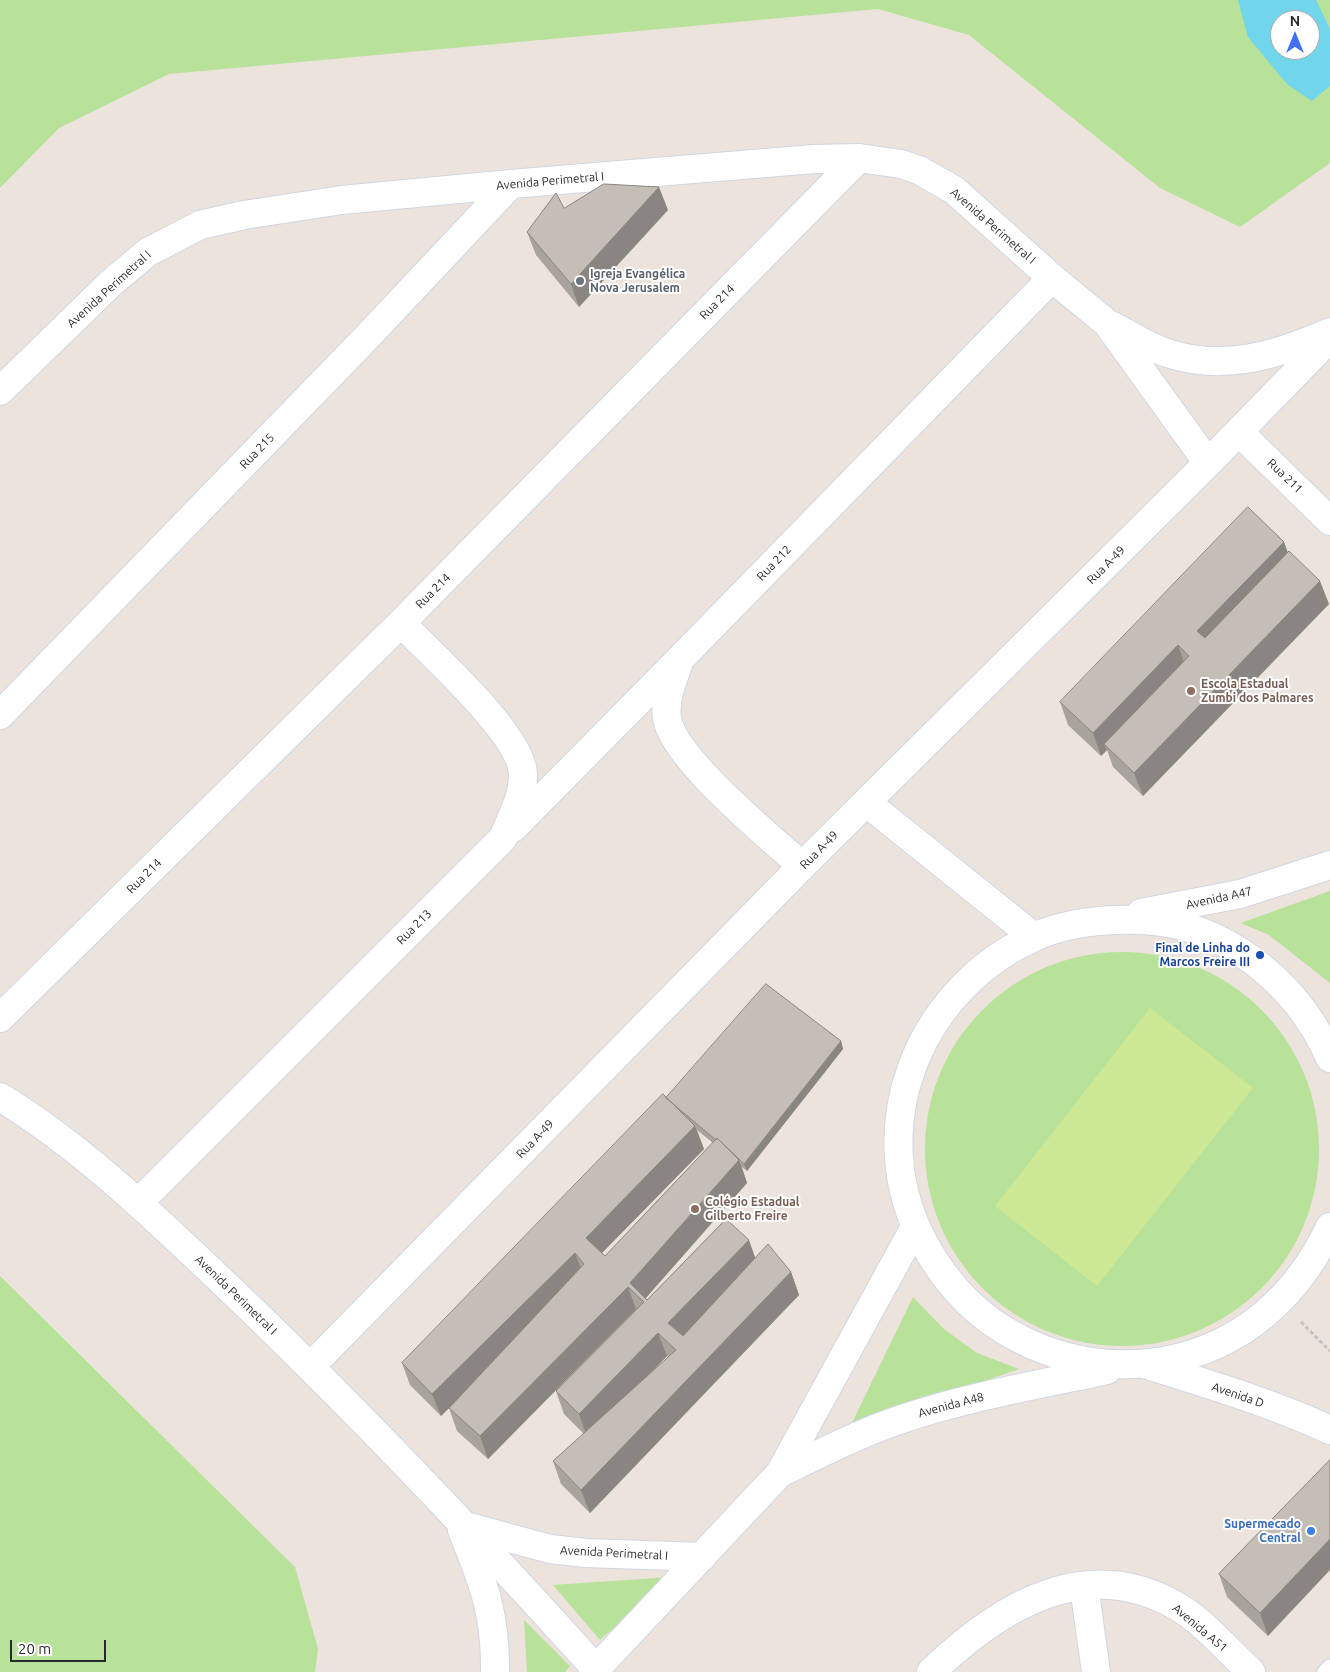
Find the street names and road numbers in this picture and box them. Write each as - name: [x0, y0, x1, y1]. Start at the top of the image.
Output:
- street label: Avenida Perimetral I: [495, 169, 605, 193]
- street label: Avenida Perimetral I: [947, 185, 1039, 267]
- street label: Avenida Perimetral I: [64, 247, 154, 331]
- street label: Rua 214: [697, 282, 737, 322]
- street label: Rua 215: [237, 430, 277, 472]
- street label: Rua 211: [1264, 456, 1306, 496]
- street label: Rua 212: [754, 542, 794, 584]
- street label: Rua A-49: [1084, 543, 1128, 587]
- street label: Rua 214: [413, 571, 453, 611]
- street label: Rua A-49: [797, 828, 841, 872]
- street label: Rua 214: [124, 856, 164, 896]
- street label: Avenida A47: [1185, 884, 1253, 912]
- street label: Rua 213: [394, 907, 434, 947]
- street label: Rua A-49: [513, 1117, 557, 1161]
- street label: Avenida Perimetral I: [192, 1252, 280, 1338]
- street label: Avenida D: [1210, 1379, 1266, 1411]
- street label: Avenida A48: [917, 1389, 985, 1421]
- street label: Avenida Perimetral I: [560, 1543, 668, 1563]
- street label: Avenida A51: [1170, 1601, 1230, 1655]

